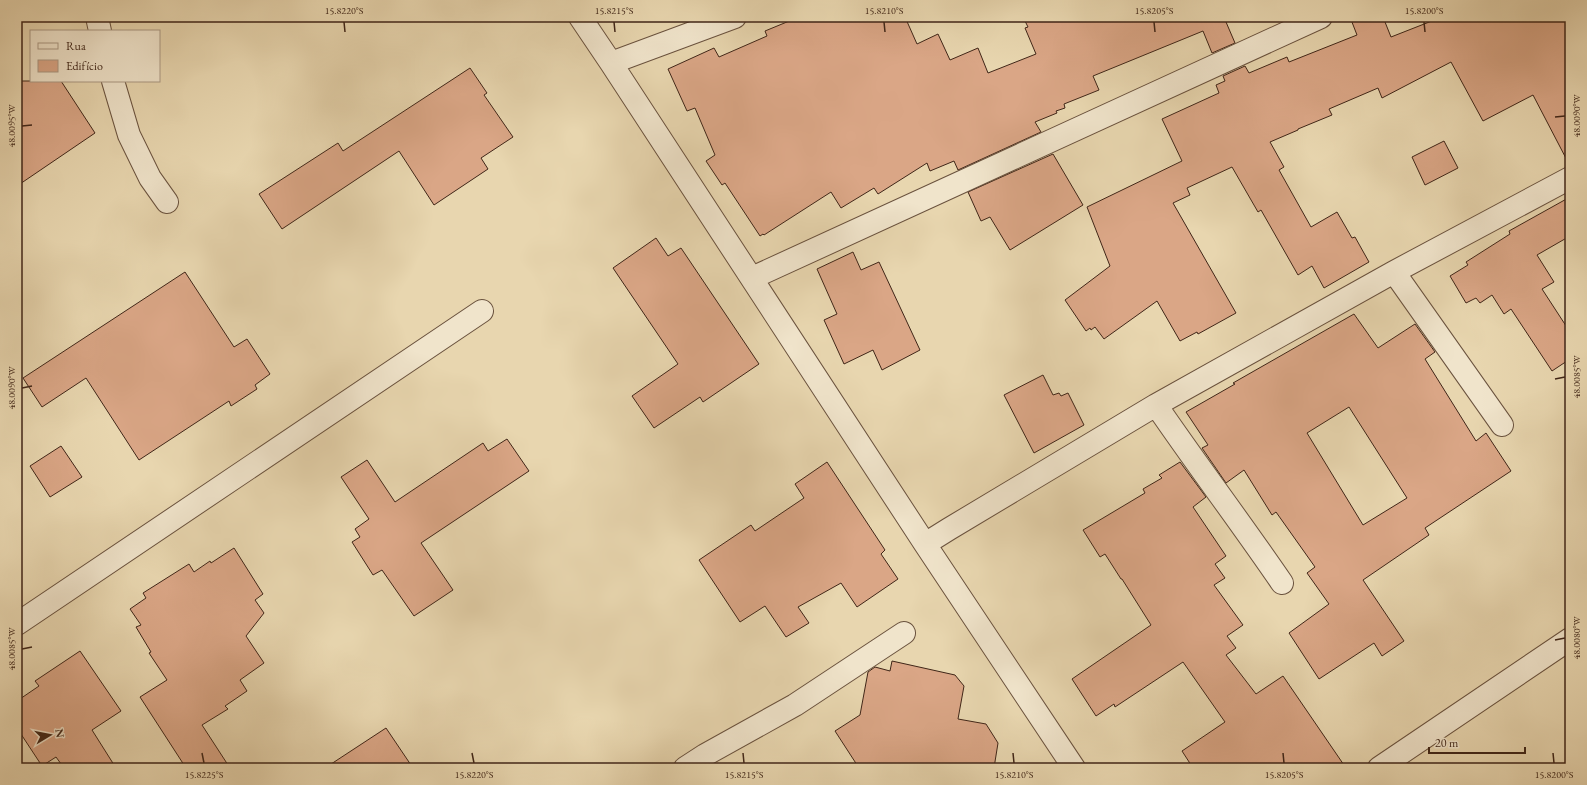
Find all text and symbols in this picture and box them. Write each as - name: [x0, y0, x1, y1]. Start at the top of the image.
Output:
- text: 15.8220°S: [325, 4, 364, 17]
- text: 15.8215°S: [595, 4, 634, 17]
- text: 15.8210°S: [865, 4, 904, 17]
- text: 15.8205°S: [1135, 4, 1174, 17]
- text: 15.8200°S: [1405, 4, 1444, 17]
- legend: [30, 30, 160, 82]
- text: Rua: [66, 38, 86, 54]
- text: Edifício: [66, 58, 103, 74]
- text: 48.0090°W: [1570, 94, 1583, 138]
- text: 48.0095°W: [5, 104, 18, 148]
- text: 48.0085°W: [1570, 355, 1583, 399]
- text: 48.0090°W: [5, 366, 18, 410]
- text: 48.0080°W: [1570, 616, 1583, 660]
- text: 48.0085°W: [5, 627, 18, 671]
- north arrow: [30, 715, 70, 755]
- text: N: [52, 728, 68, 739]
- scale bar: [1429, 729, 1525, 755]
- text: 20 m: [1435, 735, 1459, 751]
- text: 15.8225°S: [185, 768, 224, 781]
- text: 15.8220°S: [455, 768, 494, 781]
- text: 15.8215°S: [725, 768, 764, 781]
- text: 15.8210°S: [995, 768, 1034, 781]
- text: 15.8205°S: [1265, 768, 1304, 781]
- text: 15.8200°S: [1535, 768, 1574, 781]

